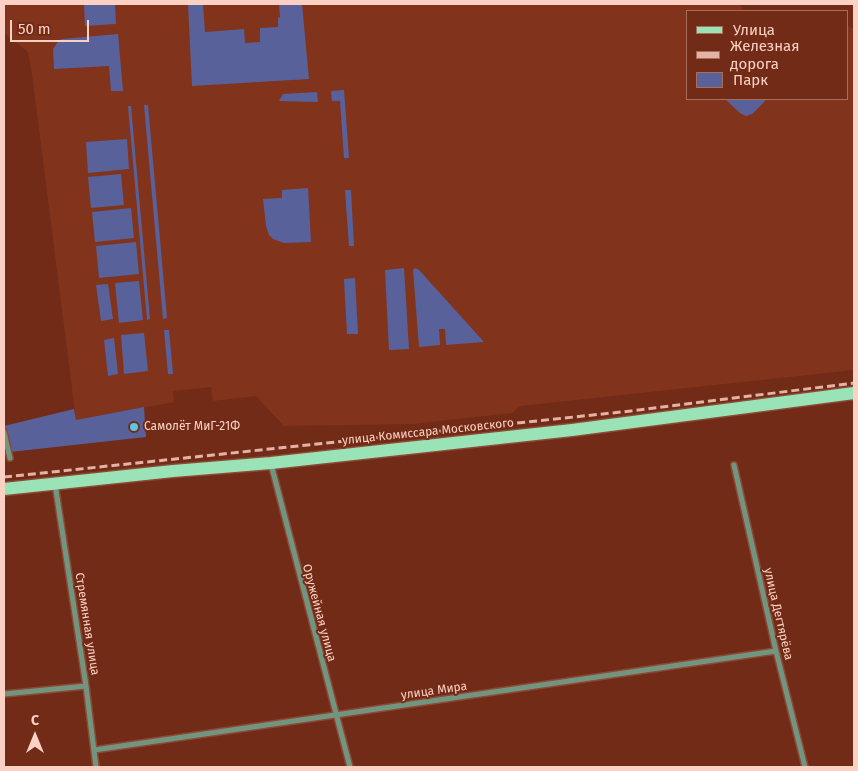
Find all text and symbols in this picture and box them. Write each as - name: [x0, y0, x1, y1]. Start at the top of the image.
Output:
- scale bar: [12, 10, 91, 42]
- legend: [686, 10, 848, 100]
- text: 50 m: [18, 20, 51, 38]
- text: Улица: [733, 21, 775, 39]
- text: Железная дорога: [730, 37, 799, 73]
- text: Парк: [733, 71, 768, 89]
- street label: улица Комиссара Московского: [341, 416, 515, 448]
- place label: Самолёт МиГ-21Ф: [144, 420, 240, 434]
- marker: Самолёт МиГ-21Ф: [128, 421, 140, 433]
- street label: Оружейная улица: [299, 563, 339, 663]
- street label: улица Дегтярёва: [760, 566, 796, 662]
- street label: Стремянная улица: [72, 572, 102, 676]
- street label: улица Мира: [400, 679, 468, 703]
- north arrow: [10, 711, 60, 761]
- text: С: [31, 712, 39, 729]

